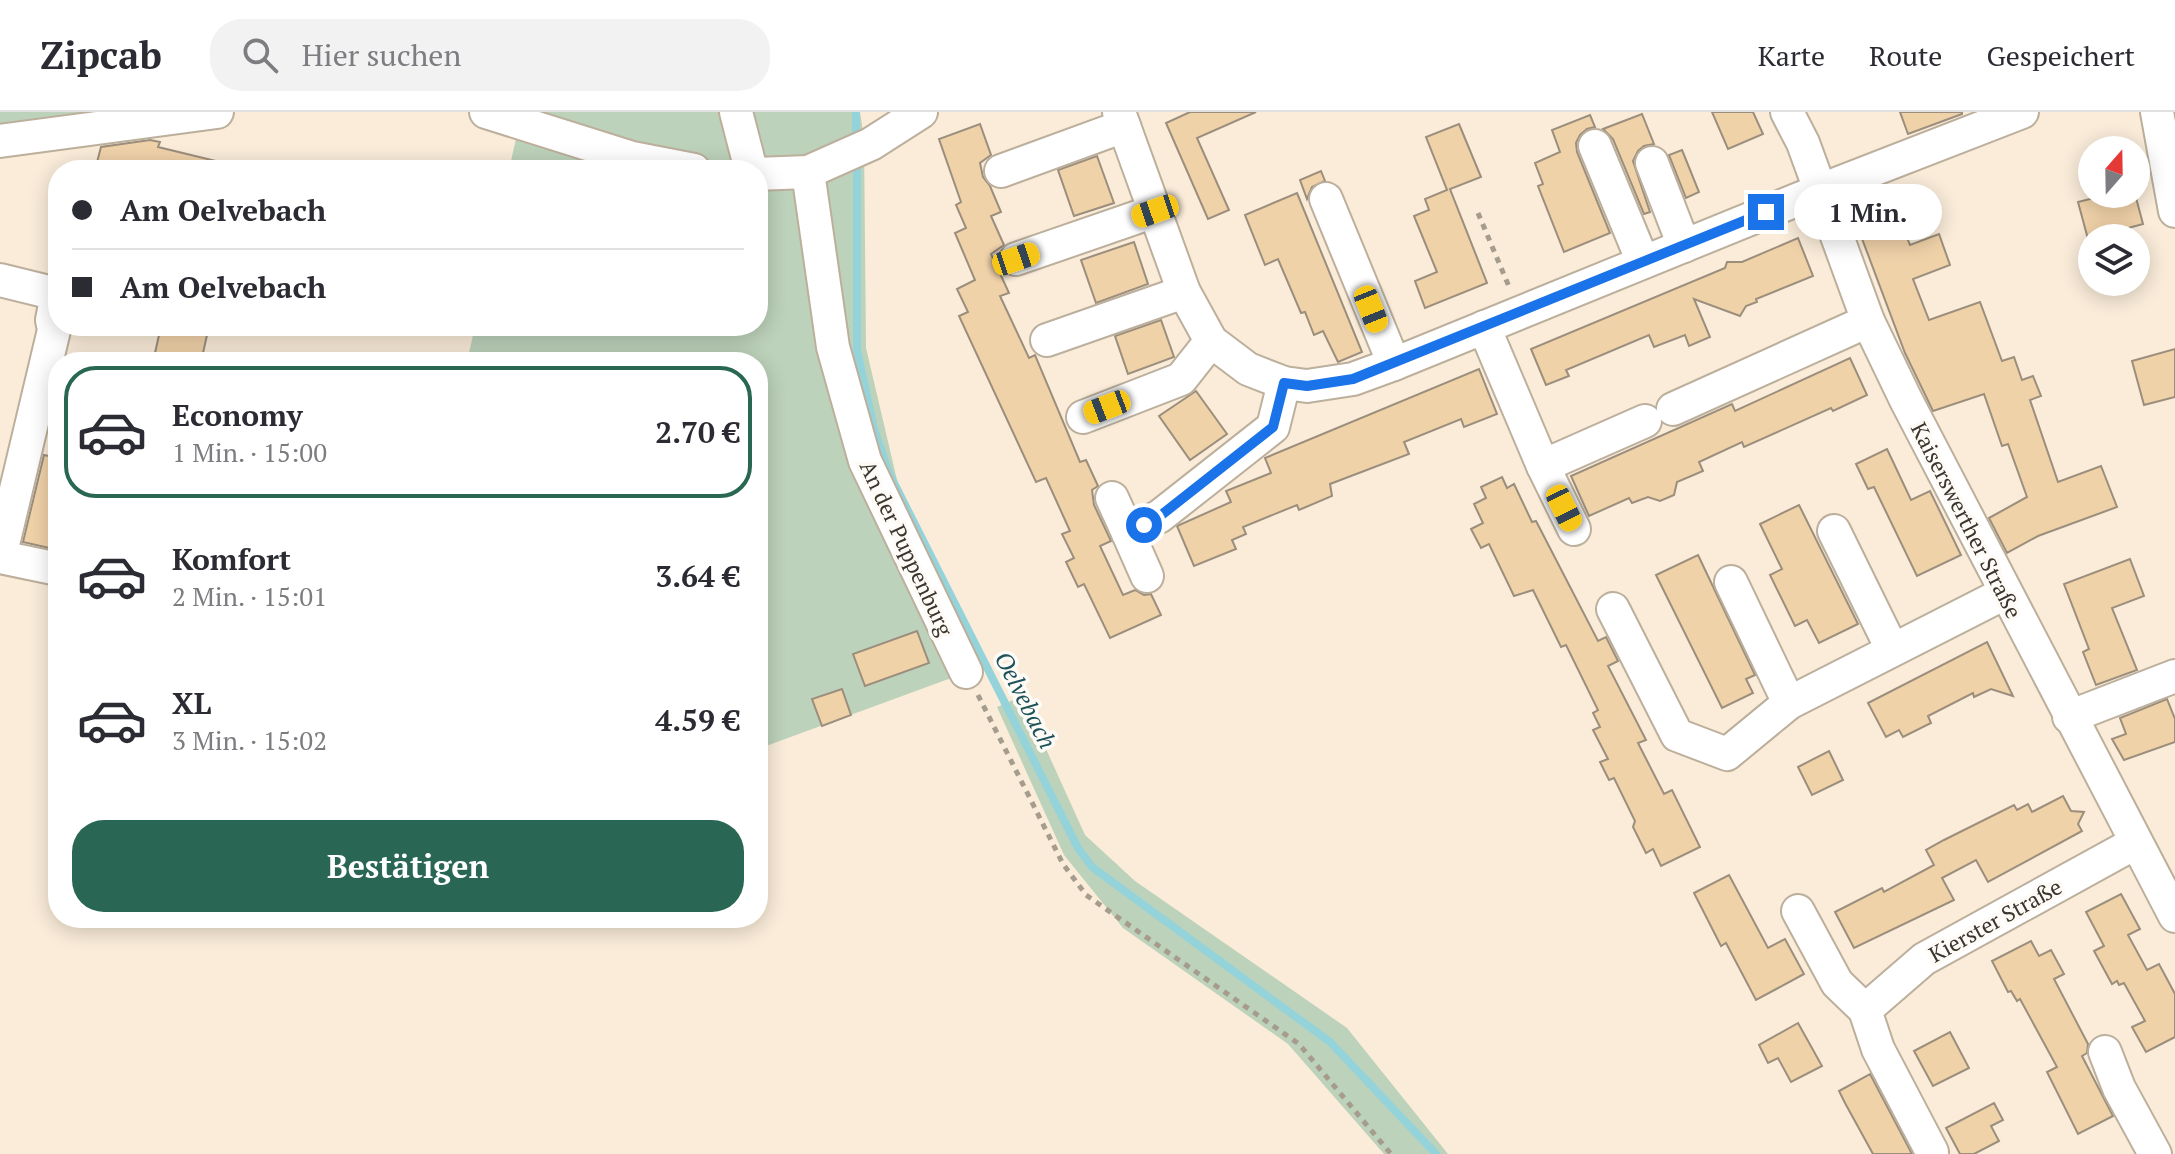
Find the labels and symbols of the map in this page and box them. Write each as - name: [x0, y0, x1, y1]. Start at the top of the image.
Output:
- north arrow: [2078, 136, 2150, 208]
- callout: 1 Min.: [1794, 184, 1942, 240]
- car: [1128, 192, 1182, 230]
- route end: [1748, 194, 1784, 230]
- car: [989, 240, 1043, 278]
- car: [1351, 282, 1391, 336]
- car: [1080, 387, 1134, 427]
- street label: Kaiserswerther Straße: [1905, 417, 2029, 623]
- street label: An der Puppenburg: [854, 456, 960, 641]
- car: [1543, 481, 1585, 535]
- route start: [1126, 507, 1162, 543]
- water label: Oelvebach: [988, 646, 1064, 754]
- street label: Kierster Straße: [1923, 872, 2067, 968]

